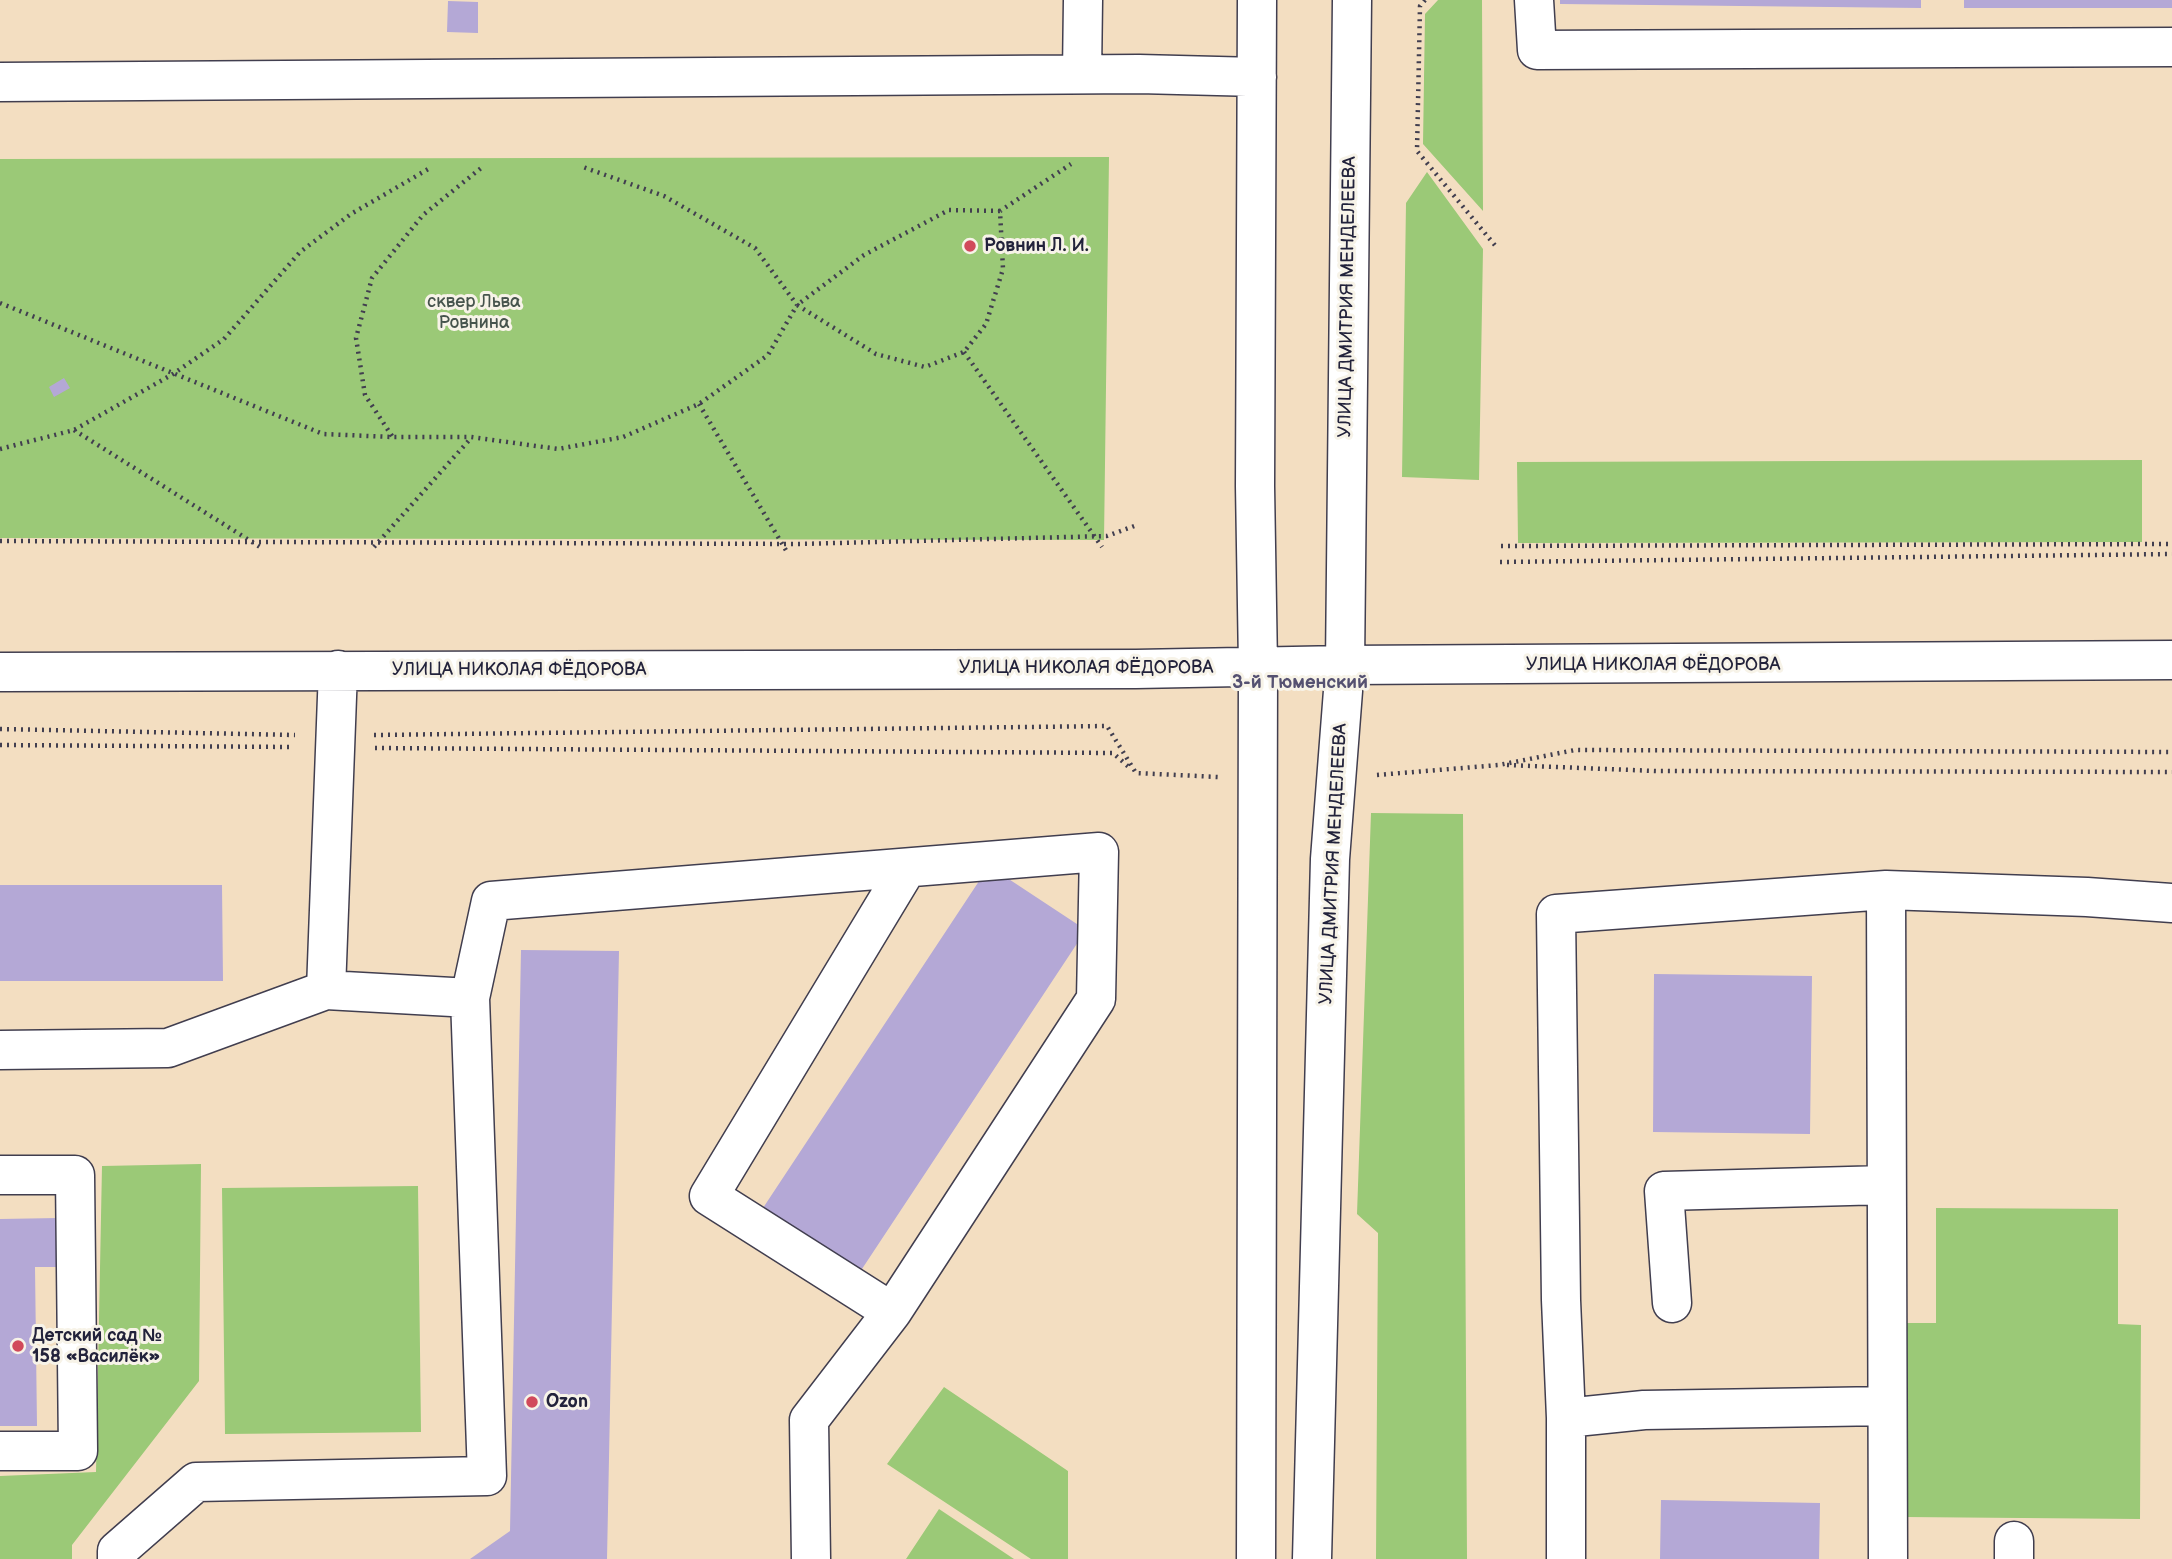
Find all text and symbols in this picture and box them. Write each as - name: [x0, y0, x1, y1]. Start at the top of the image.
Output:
- street label: УЛИЦА ДМИТРИЯ МЕНДЕЛЕЕВА: [1335, 156, 1361, 438]
- place label: Ровнин Л. И.: [984, 235, 1089, 257]
- marker: Ровнин Л. И.: [962, 238, 978, 254]
- park label: сквер Льва Ровнина: [427, 291, 521, 334]
- street label: УЛИЦА НИКОЛАЯ ФЁДОРОВА: [1526, 654, 1780, 676]
- street label: УЛИЦА НИКОЛАЯ ФЁДОРОВА: [959, 657, 1213, 679]
- street label: УЛИЦА НИКОЛАЯ ФЁДОРОВА: [392, 659, 646, 681]
- district label: 3-й Тюменский: [1232, 672, 1368, 694]
- street label: УЛИЦА ДМИТРИЯ МЕНДЕЛЕЕВА: [1316, 723, 1352, 1005]
- place label: Детский сад № 158 «Василёк»: [32, 1325, 162, 1368]
- marker: Детский сад № 158 «Василёк»: [10, 1338, 26, 1354]
- place label: Ozon: [546, 1391, 588, 1413]
- marker: Ozon: [524, 1394, 540, 1410]

